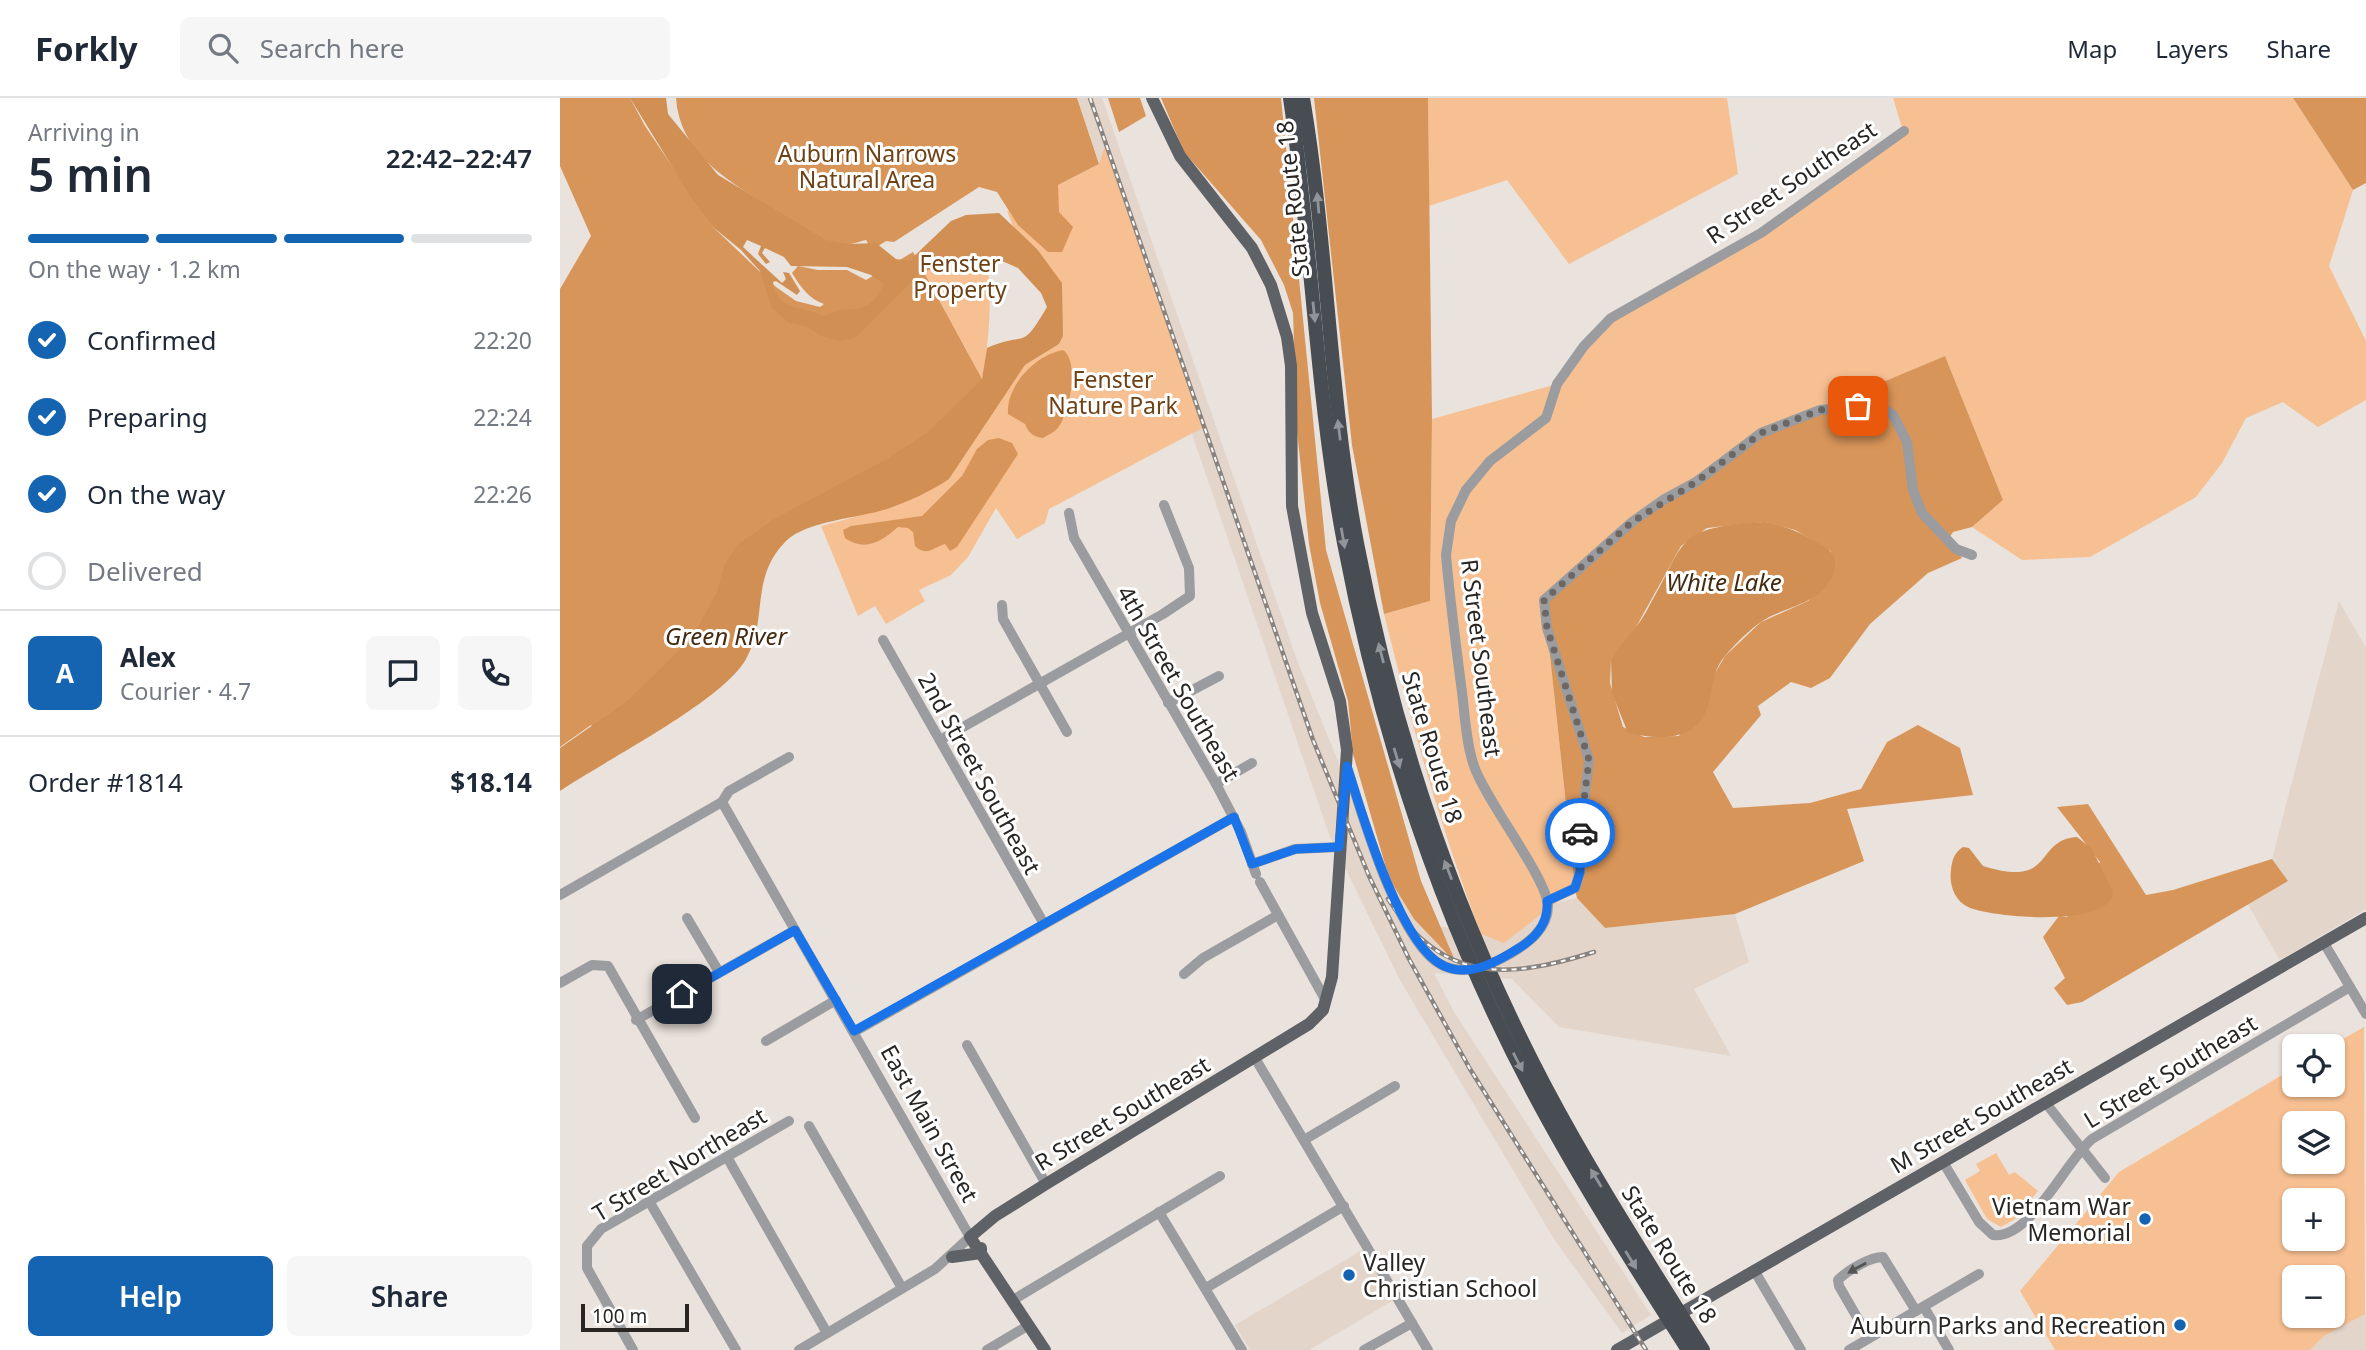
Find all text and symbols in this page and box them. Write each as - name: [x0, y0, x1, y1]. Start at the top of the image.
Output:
- search box: [180, 17, 670, 80]
- text: Forkly: [35, 26, 138, 71]
- icon: search: [204, 29, 242, 67]
- text: Search here: [260, 30, 404, 66]
- text: Map: [2067, 32, 2117, 65]
- text: Layers: [2155, 32, 2229, 65]
- text: Share: [2267, 32, 2331, 65]
- street label: R Street Southeast: [1700, 113, 1882, 251]
- text: Arriving in: [28, 116, 140, 148]
- street label: State Route 18: [1268, 119, 1316, 279]
- park label: Auburn Narrows Natural Area: [778, 137, 956, 195]
- text: 22:42–22:47: [386, 140, 532, 176]
- text: 5 min: [28, 143, 153, 205]
- one-way arrow: [1312, 192, 1323, 214]
- park label: Fenster Property: [913, 247, 1007, 305]
- text: On the way · 1.2 km: [28, 253, 241, 285]
- one-way arrow: [1309, 301, 1320, 323]
- icon: check: [28, 321, 66, 359]
- text: Confirmed: [87, 322, 217, 358]
- text: 22:20: [473, 324, 532, 356]
- park label: Fenster Nature Park: [1048, 363, 1178, 421]
- pin: [1828, 376, 1888, 436]
- icon: bag: [1839, 387, 1877, 425]
- icon: check: [28, 398, 66, 436]
- text: Preparing: [87, 399, 208, 435]
- text: 22:24: [473, 401, 532, 433]
- one-way arrow: [1334, 418, 1345, 440]
- icon: check: [28, 475, 66, 513]
- text: On the way: [87, 476, 225, 512]
- text: 22:26: [473, 478, 532, 510]
- one-way arrow: [1337, 527, 1348, 549]
- text: Delivered: [87, 553, 203, 589]
- street label: R Street Southeast: [1454, 557, 1510, 759]
- water label: White Lake: [1666, 565, 1782, 598]
- street label: 4th Street Southeast: [1110, 580, 1248, 786]
- water label: Green River: [665, 619, 788, 652]
- button: chat: [366, 636, 440, 710]
- button: phone: [458, 636, 532, 710]
- text: Alex: [120, 639, 176, 675]
- one-way arrow: [1375, 642, 1386, 664]
- text: A: [56, 655, 74, 691]
- street label: 2nd Street Southeast: [911, 666, 1049, 880]
- street label: State Route 18: [1395, 667, 1471, 827]
- text: Courier · 4.7: [120, 675, 251, 707]
- one-way arrow: [1392, 748, 1402, 769]
- text: Order #1814: [28, 764, 183, 800]
- text: $18.14: [450, 764, 532, 800]
- courier: [1545, 798, 1615, 868]
- icon: car: [1561, 814, 1599, 852]
- one-way arrow: [1443, 860, 1454, 881]
- pin: [652, 964, 712, 1024]
- icon: home: [663, 975, 701, 1013]
- street label: L Street Southeast: [2077, 1007, 2263, 1135]
- map controls: [2282, 1034, 2345, 1328]
- button: locate: [2282, 1034, 2345, 1097]
- street label: East Main Street: [874, 1039, 986, 1207]
- street label: R Street Southeast: [1028, 1048, 1216, 1178]
- street label: M Street Southeast: [1884, 1050, 2078, 1180]
- one-way arrow: [1512, 1052, 1523, 1072]
- street label: T Street Northeast: [586, 1099, 772, 1229]
- button: layers: [2282, 1111, 2345, 1174]
- one-way arrow: [1590, 1168, 1602, 1187]
- street label: State Route 18: [1615, 1179, 1725, 1329]
- button: +: [2282, 1188, 2345, 1251]
- place label: Vietnam War Memorial: [1992, 1190, 2131, 1248]
- marker: Vietnam War Memorial: [2137, 1211, 2153, 1227]
- place label: Valley Christian School: [1363, 1246, 1537, 1304]
- one-way arrow: [1625, 1250, 1638, 1269]
- button: Help: [28, 1256, 273, 1336]
- button: Share: [287, 1256, 532, 1336]
- one-way arrow: [1847, 1262, 1866, 1274]
- button: −: [2282, 1265, 2345, 1328]
- marker: Valley Christian School: [1341, 1267, 1357, 1283]
- scale bar: [581, 1301, 690, 1333]
- text: 100 m: [592, 1303, 647, 1329]
- place label: Auburn Parks and Recreation: [1851, 1309, 2166, 1341]
- marker: Auburn Parks and Recreation: [2172, 1317, 2188, 1333]

